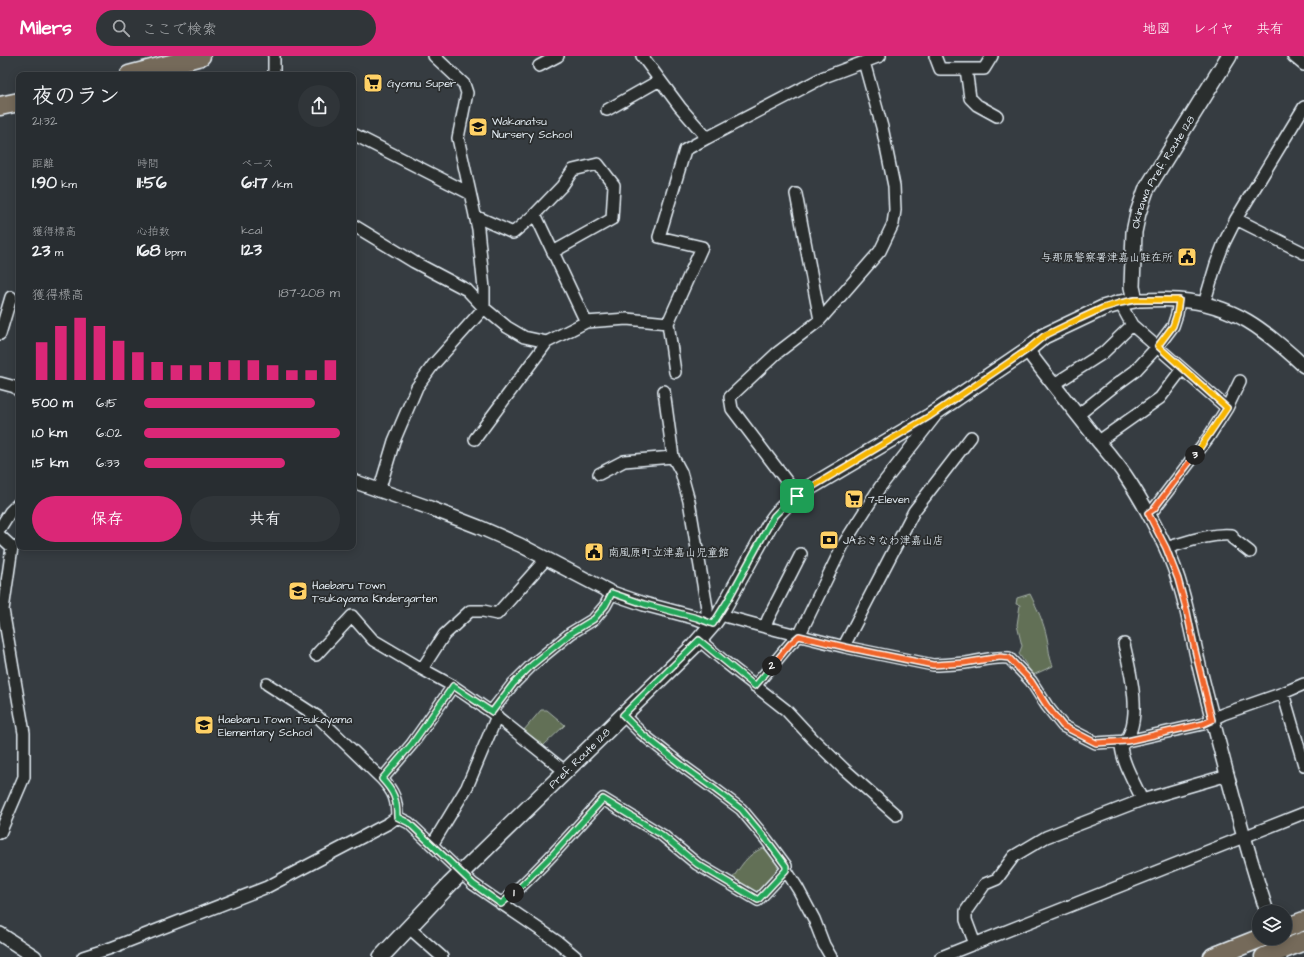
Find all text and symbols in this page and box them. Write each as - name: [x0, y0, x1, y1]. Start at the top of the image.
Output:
- search box: [96, 10, 376, 46]
- text: Milers: [20, 15, 72, 42]
- icon: search: [110, 17, 132, 39]
- text: ここで検索: [142, 19, 217, 40]
- text: 地図: [1143, 19, 1171, 39]
- text: レイヤ: [1193, 19, 1234, 39]
- text: 共有: [1256, 19, 1284, 39]
- supermarket icon: Gyomu Super: [362, 72, 384, 94]
- place label: Gyomu Super: [387, 76, 456, 92]
- text: 夜のラン: [32, 81, 120, 112]
- button: share: [298, 85, 340, 127]
- text: 21:32: [32, 112, 57, 130]
- street label: Okinawa Pref. Route 128: [1127, 113, 1198, 230]
- place label: Wakanatsu Nursery School: [492, 114, 572, 143]
- school or university icon: Wakanatsu Nursery School: [467, 116, 489, 138]
- text: 距離: [32, 156, 54, 171]
- text: 時間: [137, 156, 159, 171]
- text: ペース: [241, 156, 274, 171]
- text: 1.90: [32, 171, 57, 195]
- text: 11:56: [137, 171, 167, 195]
- text: 6:17: [241, 171, 267, 195]
- text: km: [57, 177, 77, 192]
- text: /km: [267, 177, 292, 192]
- text: kcal: [241, 223, 262, 238]
- text: 獲得標高: [32, 224, 76, 239]
- text: 心拍数: [137, 224, 170, 239]
- text: 123: [241, 238, 262, 262]
- text: 23: [32, 239, 50, 263]
- text: 168: [137, 239, 161, 263]
- text: m: [50, 245, 63, 260]
- text: bpm: [161, 245, 186, 260]
- public building icon: 与那原警察署津嘉山駐在所: [1176, 246, 1198, 268]
- place label: 与那原警察署津嘉山駐在所: [1041, 250, 1173, 265]
- text: 187–208 m: [278, 284, 340, 302]
- text: 獲得標高: [32, 286, 84, 304]
- text: 500 m: [32, 394, 73, 412]
- text: 6:15: [96, 394, 117, 412]
- text: 1.0 km: [32, 424, 67, 442]
- text: 6:02: [96, 424, 122, 442]
- pin: 3: [1185, 445, 1205, 465]
- text: 3: [1192, 447, 1198, 462]
- text: 1.5 km: [32, 454, 68, 472]
- text: 6:33: [96, 454, 120, 472]
- pin: [780, 479, 814, 513]
- icon: arrive: [786, 485, 808, 507]
- supermarket icon: 7-Eleven: [843, 488, 865, 510]
- place label: 7-Eleven: [868, 492, 910, 507]
- button: 保存: [32, 496, 182, 542]
- button: 共有: [190, 496, 340, 542]
- bank icon: JAおきなわ津嘉山店: [818, 529, 840, 551]
- place label: JAおきなわ津嘉山店: [843, 533, 944, 548]
- public building icon: 南風原町立津嘉山児童館: [583, 541, 605, 563]
- place label: 南風原町立津嘉山児童館: [608, 545, 729, 560]
- place label: Haebaru Town Tsukayama Kindergarten: [312, 578, 438, 607]
- school or university icon: Haebaru Town Tsukayama Kindergarten: [287, 580, 309, 602]
- pin: 2: [762, 656, 782, 676]
- text: 2: [769, 658, 775, 673]
- place label: Haebaru Town Tsukayama Elementary School: [218, 712, 352, 741]
- school or university icon: Haebaru Town Tsukayama Elementary School: [193, 714, 215, 736]
- street label: Pref. Route 128: [545, 724, 613, 792]
- pin: 1: [504, 883, 524, 903]
- text: 1: [513, 885, 515, 900]
- map controls: [1252, 905, 1292, 945]
- button: layers: [1252, 905, 1292, 945]

